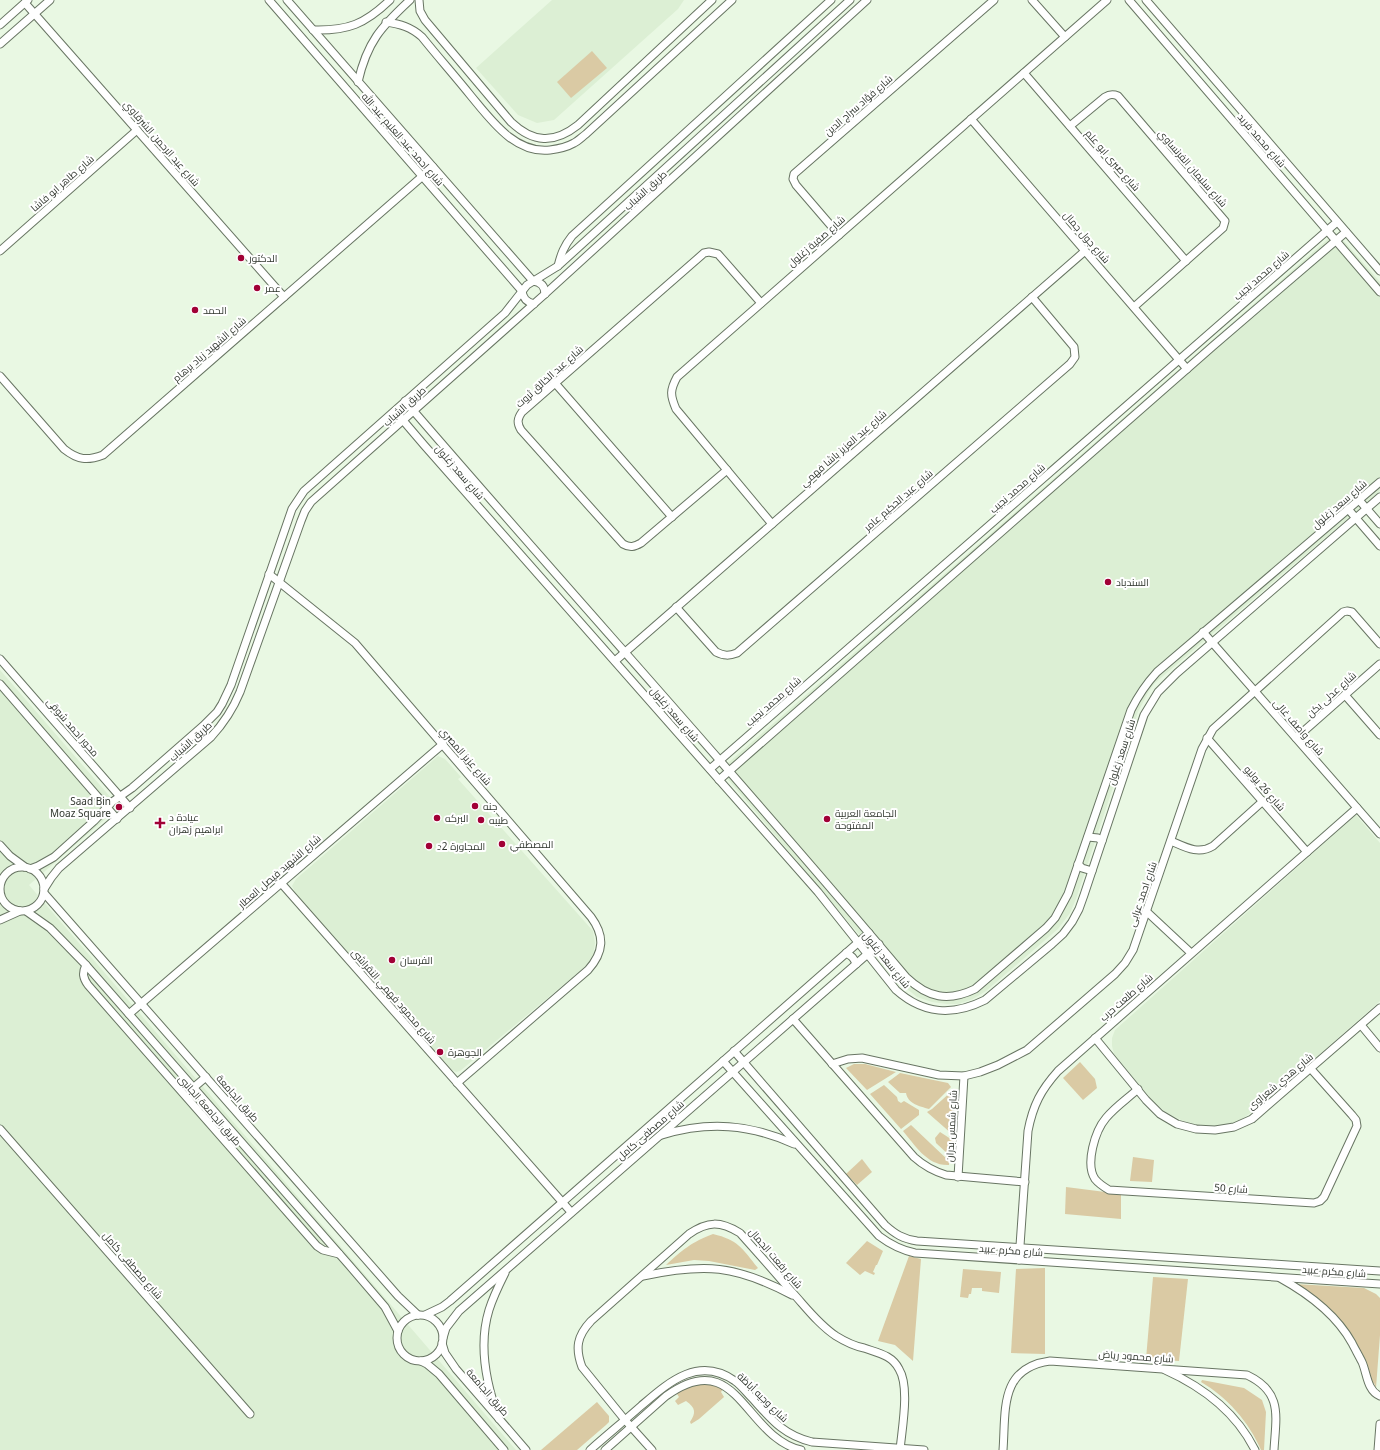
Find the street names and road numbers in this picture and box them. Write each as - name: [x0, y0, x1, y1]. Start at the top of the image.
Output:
- street label: شارع فؤاد سراج الدين: [821, 71, 895, 139]
- street label: شارع احمد عبد العليم عبد الله: [358, 90, 447, 189]
- street label: شارع عبد الرحمن الشرقاوي: [120, 97, 203, 190]
- street label: شارع محمد فريد: [1235, 110, 1289, 170]
- street label: شارع صبرى ابو علم: [1082, 126, 1144, 194]
- street label: شارع سليمان الفرنساوي: [1155, 126, 1231, 210]
- street label: شارع طاهر ابو فاشا: [27, 152, 97, 214]
- street label: طريق الشباب: [621, 167, 669, 213]
- street label: شارع جول جمال: [1061, 208, 1113, 266]
- street label: شارع صفية زغلول: [784, 212, 848, 270]
- street label: شارع محمد نجيب: [1230, 247, 1292, 303]
- street label: شارع الشهيد زياد برهام: [169, 313, 249, 385]
- street label: شارع عبد الخالق ثروت: [512, 342, 586, 410]
- street label: طريق الشباب: [380, 383, 428, 429]
- street label: شارع عبد العزيز باشا فهمي: [797, 407, 890, 490]
- street label: شارع سعد زغلول: [432, 442, 488, 502]
- street label: شارع محمد نجيب: [986, 460, 1048, 516]
- street label: شارع عبد الحكيم عامر: [860, 466, 936, 535]
- street label: شارع سعد زغلول: [1309, 476, 1369, 532]
- street label: شارع عدلى يكن: [1303, 668, 1359, 720]
- street label: شارع محمد نجيب: [742, 673, 804, 729]
- street label: شارع سعد زغلول: [647, 684, 703, 744]
- street label: محور احمد شوقى: [44, 695, 102, 759]
- street label: شارع واصف غالى: [1271, 696, 1327, 758]
- street label: شارع سعد زغلول: [1104, 717, 1138, 787]
- street label: طريق الشباب: [166, 718, 214, 764]
- street label: شارع عزيز المصري: [436, 724, 495, 789]
- street label: شارع 26 يوليو: [1241, 762, 1289, 814]
- street label: شارع الشهيد فيصل العطار: [234, 831, 323, 912]
- street label: شارع احمد عرابى: [1124, 860, 1160, 928]
- street label: شارع سعد زغلول: [860, 929, 914, 991]
- street label: شارع محمود فهمي النقراشى: [348, 945, 439, 1047]
- street label: شارع طلعت حرب: [1096, 970, 1156, 1024]
- street label: شارع هدي شعراوى: [1244, 1049, 1316, 1113]
- street label: طريق الجامعة: [214, 1071, 262, 1125]
- street label: طريق الجامعة الجانبى: [175, 1072, 245, 1148]
- street label: شارع شمس بدران: [942, 1090, 960, 1162]
- street label: شارع مصطفى كامل: [613, 1097, 687, 1163]
- street label: شارع 50: [1214, 1180, 1248, 1196]
- street label: شارع رفعت الجمال: [746, 1225, 806, 1291]
- street label: شارع مصطفى كامل: [100, 1228, 166, 1302]
- street label: شارع مكرم عبيد: [979, 1241, 1043, 1260]
- street label: شارع مكرم عبيد: [1302, 1262, 1366, 1281]
- street label: شارع محمود رياض: [1098, 1346, 1174, 1366]
- street label: طريق الجامعة: [464, 1365, 512, 1419]
- street label: شارع وجيه أباظة: [734, 1369, 792, 1425]

